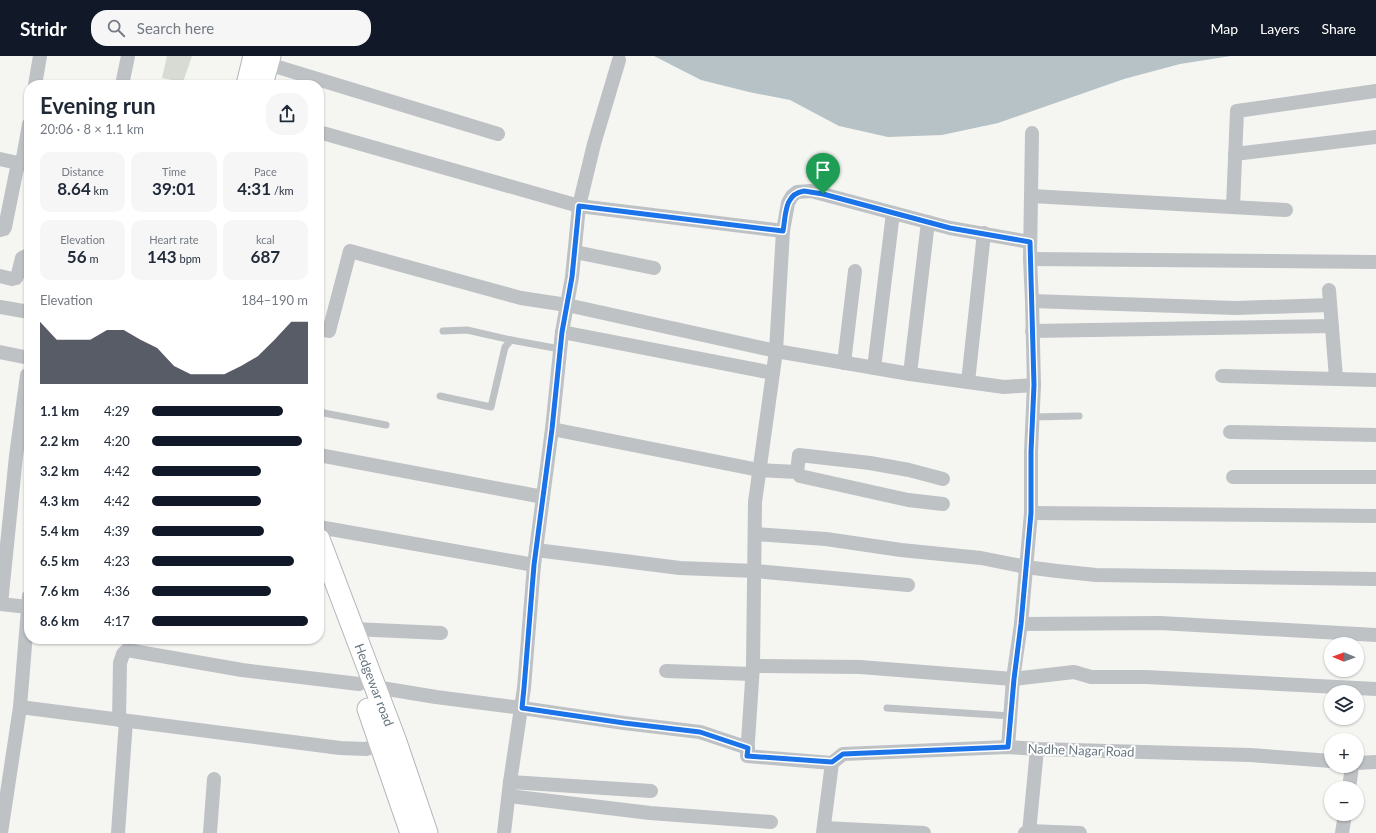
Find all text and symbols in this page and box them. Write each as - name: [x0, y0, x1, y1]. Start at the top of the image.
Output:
- search box: [91, 10, 371, 46]
- text: Stridr: [20, 17, 67, 40]
- icon: search: [105, 17, 127, 39]
- text: Search here: [137, 19, 214, 37]
- text: Map: [1210, 20, 1238, 37]
- text: Layers: [1260, 20, 1300, 37]
- text: Share: [1322, 20, 1356, 37]
- text: Evening run: [40, 92, 156, 119]
- button: share: [266, 93, 308, 135]
- text: 20:06 · 8 × 1.1 km: [40, 121, 144, 137]
- pin: [806, 153, 840, 194]
- icon: arrive: [812, 159, 834, 181]
- text: Distance: [62, 165, 104, 178]
- text: Time: [162, 165, 186, 178]
- text: Pace: [254, 165, 277, 178]
- text: 8.64: [57, 178, 91, 199]
- text: 39:01: [152, 178, 196, 199]
- text: 4:31: [237, 178, 271, 199]
- text: km: [91, 184, 108, 197]
- text: /km: [271, 184, 294, 197]
- text: Elevation: [60, 233, 105, 246]
- text: Heart rate: [149, 233, 199, 246]
- text: kcal: [256, 233, 275, 246]
- text: 56: [67, 246, 87, 267]
- text: 143: [147, 246, 177, 267]
- text: 687: [251, 246, 280, 267]
- text: m: [87, 252, 98, 265]
- text: bpm: [177, 252, 201, 265]
- text: Elevation: [40, 292, 93, 308]
- text: 184–190 m: [241, 292, 308, 308]
- text: 1.1 km: [40, 403, 79, 419]
- text: 4:29: [104, 403, 130, 419]
- text: 2.2 km: [40, 433, 79, 449]
- text: 4:20: [104, 433, 130, 449]
- text: 3.2 km: [40, 463, 79, 479]
- text: 4:42: [104, 463, 130, 479]
- text: 4.3 km: [40, 493, 79, 509]
- text: 4:42: [104, 493, 130, 509]
- text: 5.4 km: [40, 523, 79, 539]
- text: 4:39: [104, 523, 130, 539]
- text: 6.5 km: [40, 553, 79, 569]
- text: 4:23: [104, 553, 130, 569]
- text: 7.6 km: [40, 583, 79, 599]
- text: 4:36: [104, 583, 130, 599]
- text: 8.6 km: [40, 613, 79, 629]
- text: 4:17: [104, 613, 130, 629]
- north arrow: [1324, 637, 1364, 677]
- map controls: [1324, 637, 1364, 821]
- street label: Hedgewar road: [351, 641, 397, 728]
- button: layers: [1324, 685, 1364, 725]
- button: +: [1324, 733, 1364, 773]
- street label: Nadhe Nagar Road: [1027, 740, 1135, 760]
- button: −: [1324, 781, 1364, 821]

